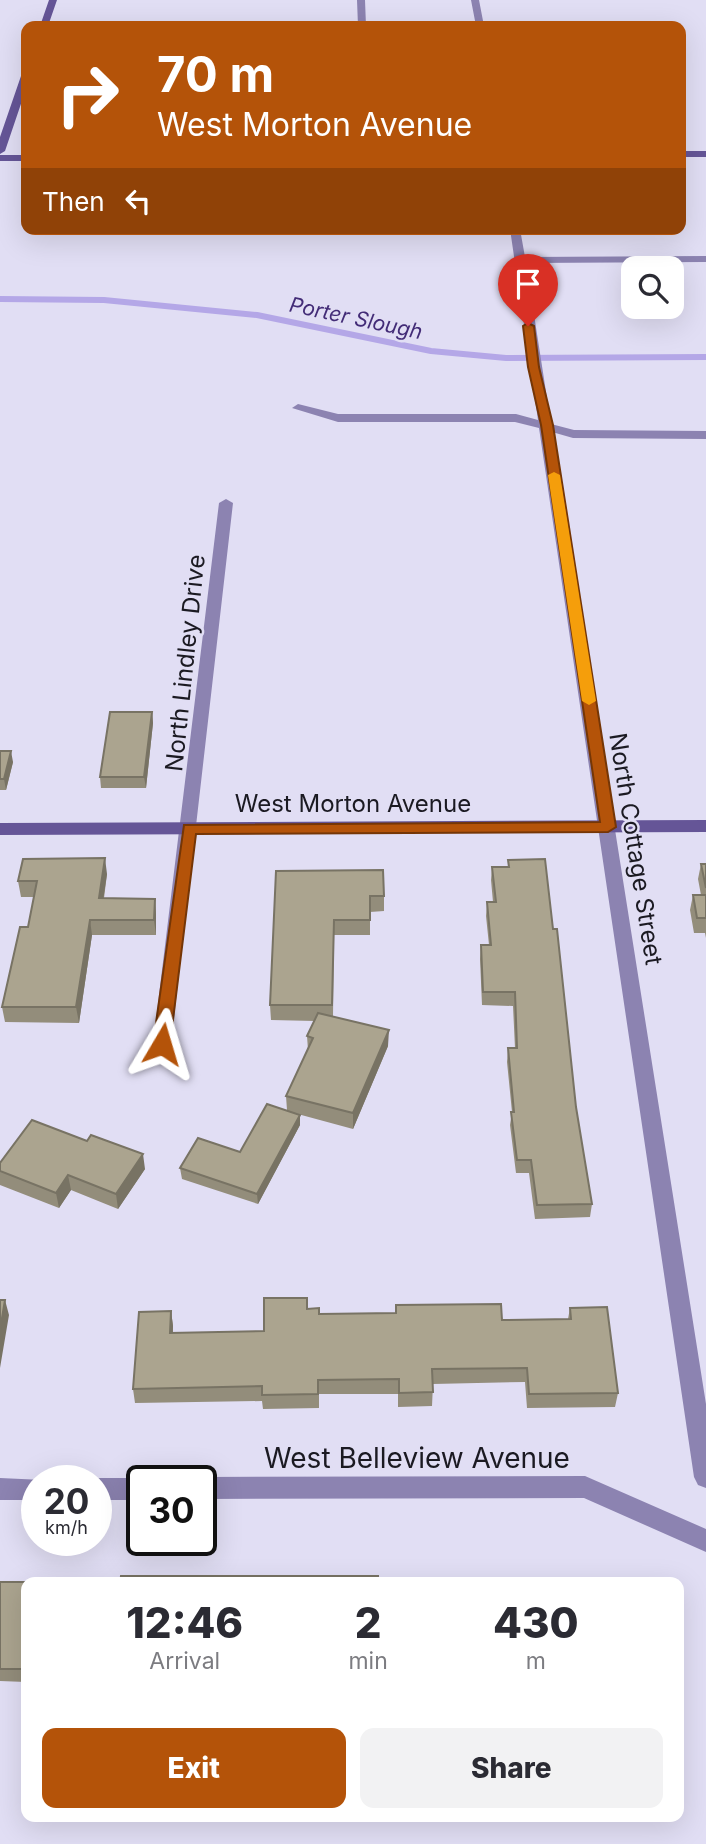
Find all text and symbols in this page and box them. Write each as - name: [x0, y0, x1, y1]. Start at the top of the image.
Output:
- text: 70 m: [157, 45, 274, 104]
- icon: right: [42, 49, 133, 140]
- text: West Morton Avenue: [157, 105, 472, 144]
- icon: left: [119, 182, 157, 220]
- text: Then: [42, 186, 105, 217]
- pin: [498, 254, 558, 326]
- map controls: [621, 256, 684, 319]
- button: search: [621, 256, 684, 319]
- icon: arrive: [509, 265, 547, 303]
- water label: Porter Slough: [287, 292, 425, 344]
- street label: North Lindley Drive: [159, 553, 211, 773]
- street label: North Cottage Street: [603, 731, 669, 967]
- street label: West Morton Avenue: [235, 789, 471, 818]
- position arrow: [125, 1007, 199, 1081]
- street label: West Belleview Avenue: [264, 1441, 570, 1475]
- speed limit sign: 30: [126, 1465, 217, 1556]
- text: 20: [44, 1480, 89, 1522]
- text: km/h: [45, 1517, 88, 1538]
- text: 12:46: [126, 1597, 243, 1648]
- text: 2: [355, 1597, 382, 1648]
- text: 430: [493, 1597, 579, 1648]
- text: Arrival: [149, 1647, 220, 1675]
- text: min: [348, 1647, 388, 1675]
- text: m: [526, 1647, 546, 1675]
- button: Exit: [42, 1728, 346, 1808]
- button: Share: [360, 1728, 663, 1808]

